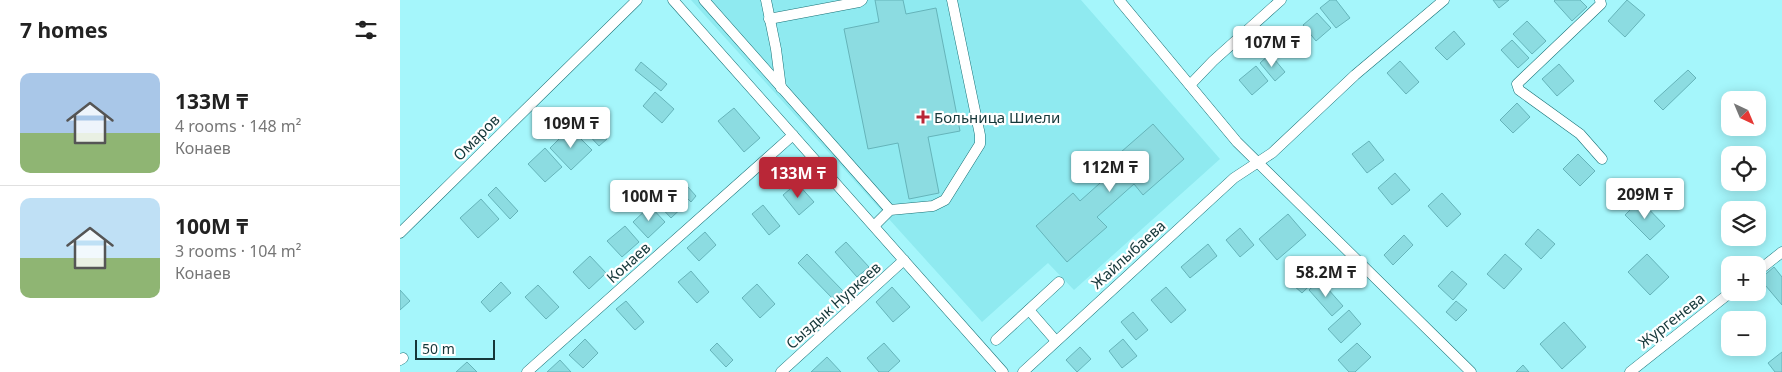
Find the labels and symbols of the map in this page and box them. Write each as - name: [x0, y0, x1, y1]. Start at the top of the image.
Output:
- pin: 107M ₸: [1231, 26, 1313, 68]
- north arrow: [1721, 91, 1766, 136]
- pin: 109M ₸: [530, 106, 612, 149]
- place label: Больница Шиели: [934, 107, 1060, 127]
- street label: Омаров: [449, 110, 503, 164]
- marker: Больница Шиели: [916, 110, 930, 124]
- pin: 112M ₸: [1069, 150, 1151, 193]
- pin: 133M ₸: [757, 156, 839, 199]
- pin: 209M ₸: [1604, 178, 1686, 220]
- pin: 100M ₸: [608, 180, 690, 222]
- street label: Жайлыбаева: [1087, 215, 1169, 293]
- street label: Конаев: [602, 237, 654, 287]
- pin: 58.2M ₸: [1280, 256, 1372, 298]
- street label: Сыздык Нуркеев: [781, 257, 885, 353]
- street label: Жургенева: [1634, 288, 1708, 352]
- scale bar: [415, 337, 495, 360]

